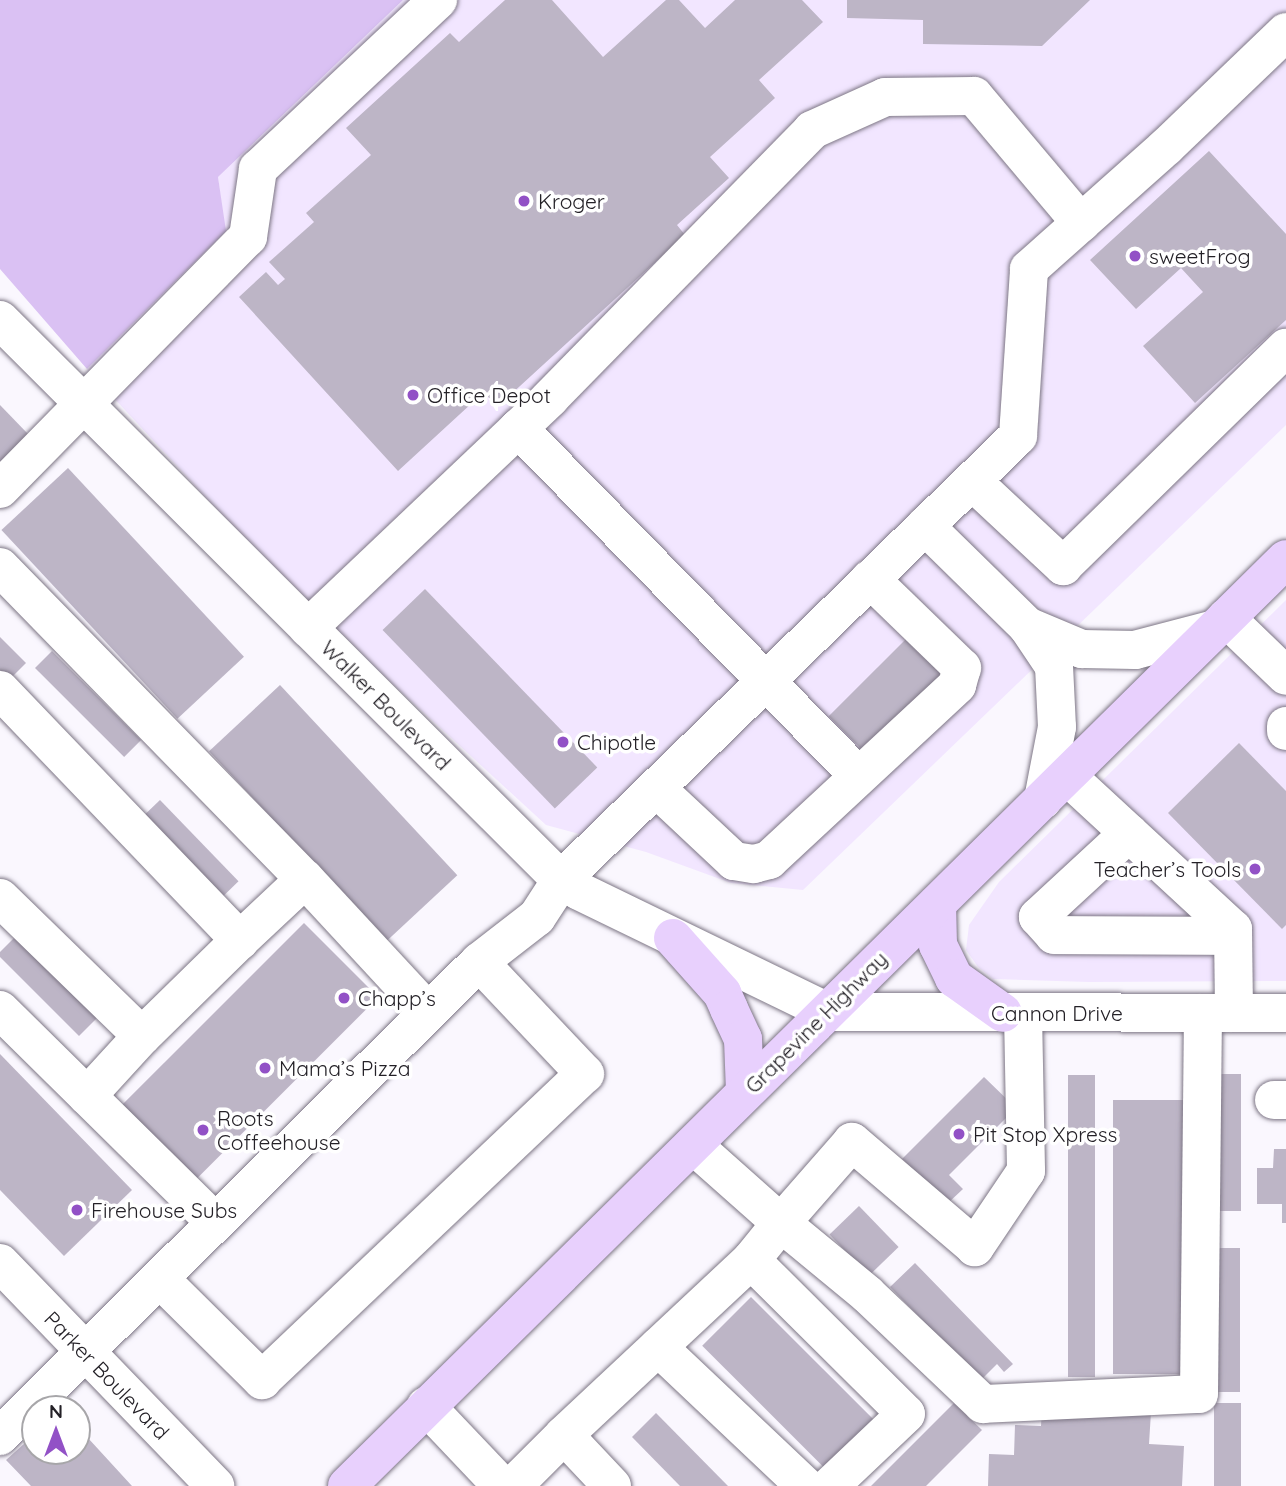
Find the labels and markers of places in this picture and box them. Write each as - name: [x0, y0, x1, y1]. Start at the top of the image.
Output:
- place label: Kroger: [538, 188, 605, 214]
- marker: Kroger: [516, 193, 532, 209]
- place label: sweetFrog: [1149, 243, 1251, 269]
- marker: sweetFrog: [1127, 248, 1143, 264]
- place label: Office Depot: [427, 382, 551, 408]
- marker: Office Depot: [405, 387, 421, 403]
- place label: Chipotle: [577, 729, 656, 755]
- marker: Chipotle: [555, 734, 571, 750]
- place label: Teacher’s Tools: [1094, 856, 1241, 882]
- marker: Teacher’s Tools: [1247, 861, 1263, 877]
- place label: Chapp’s: [358, 985, 436, 1011]
- marker: Chapp’s: [336, 990, 352, 1006]
- place label: Mama’s Pizza: [279, 1055, 410, 1081]
- marker: Mama’s Pizza: [257, 1060, 273, 1076]
- place label: Roots Coffeehouse: [217, 1105, 341, 1155]
- place label: Pit Stop Xpress: [973, 1121, 1117, 1147]
- marker: Roots Coffeehouse: [195, 1122, 211, 1138]
- marker: Pit Stop Xpress: [951, 1126, 967, 1142]
- place label: Firehouse Subs: [91, 1197, 237, 1223]
- marker: Firehouse Subs: [69, 1202, 85, 1218]

